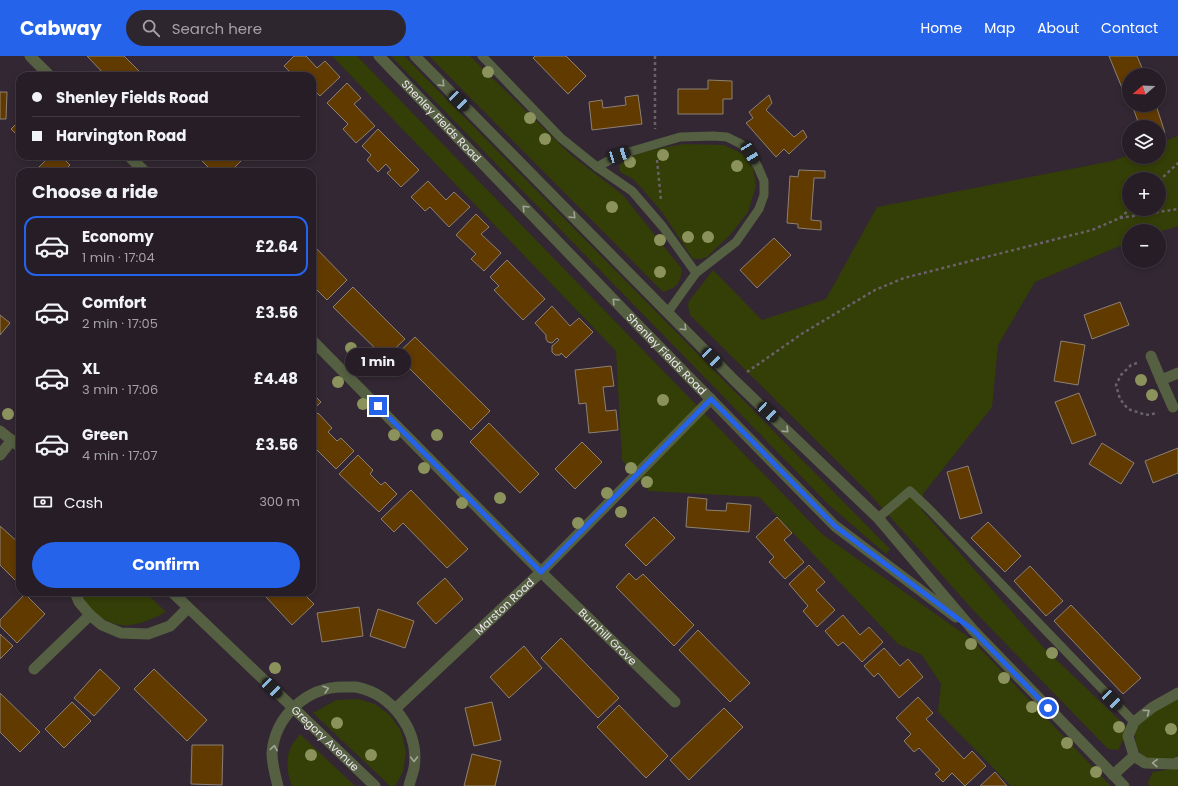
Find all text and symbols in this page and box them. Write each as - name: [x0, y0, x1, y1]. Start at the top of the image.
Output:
- search box: [126, 10, 406, 46]
- text: Cabway: [20, 15, 102, 42]
- icon: search: [140, 17, 162, 39]
- text: Search here: [172, 18, 262, 39]
- text: Home: [920, 18, 962, 38]
- text: Map: [984, 18, 1015, 38]
- text: About: [1037, 18, 1079, 38]
- text: Contact: [1101, 18, 1158, 38]
- north arrow: [1122, 68, 1166, 112]
- map controls: [1122, 68, 1166, 268]
- street label: Shenley Fields Road: [398, 76, 485, 166]
- one-way arrow: [437, 79, 445, 87]
- text: Shenley Fields Road: [56, 87, 209, 108]
- car: [446, 88, 472, 114]
- button: layers: [1122, 120, 1166, 164]
- text: Harvington Road: [56, 125, 186, 146]
- car: [739, 140, 761, 166]
- car: [606, 146, 632, 164]
- button: +: [1122, 172, 1166, 216]
- text: Choose a ride: [32, 179, 158, 204]
- one-way arrow: [523, 205, 530, 212]
- one-way arrow: [568, 211, 576, 219]
- button: −: [1122, 224, 1166, 268]
- text: Economy: [82, 226, 154, 247]
- icon: car: [34, 228, 70, 264]
- text: £2.64: [256, 236, 298, 257]
- text: 1 min · 17:04: [82, 248, 155, 267]
- text: Comfort: [82, 292, 146, 313]
- icon: car: [34, 294, 70, 330]
- one-way arrow: [612, 298, 620, 306]
- text: £3.56: [255, 302, 298, 323]
- street label: Shenley Fields Road: [623, 310, 710, 398]
- text: 2 min · 17:05: [82, 314, 158, 333]
- one-way arrow: [679, 323, 687, 331]
- car: [699, 345, 725, 371]
- callout: 1 min: [345, 348, 411, 376]
- text: 1 min: [361, 352, 395, 371]
- text: XL: [82, 358, 100, 379]
- icon: car: [34, 360, 70, 396]
- text: £4.48: [254, 368, 298, 389]
- text: 3 min · 17:06: [82, 380, 158, 399]
- route end: [369, 397, 387, 415]
- car: [755, 399, 781, 425]
- text: Green: [82, 424, 128, 445]
- one-way arrow: [781, 425, 789, 433]
- icon: car: [34, 426, 70, 462]
- text: £3.56: [255, 434, 298, 455]
- text: 4 min · 17:07: [82, 446, 158, 465]
- icon: cash: [32, 491, 54, 513]
- text: Cash: [64, 492, 103, 513]
- text: 300 m: [259, 492, 300, 511]
- button: Confirm: [32, 542, 300, 588]
- street label: Marston Road: [471, 574, 538, 638]
- street label: Burnhill Grove: [575, 605, 641, 669]
- car: [259, 675, 285, 701]
- one-way arrow: [322, 686, 329, 694]
- car: [1099, 687, 1125, 713]
- route start: [1039, 699, 1057, 717]
- street label: Gregory Avenue: [288, 702, 363, 775]
- one-way arrow: [1143, 710, 1150, 717]
- one-way arrow: [269, 745, 277, 751]
- one-way arrow: [410, 756, 418, 762]
- one-way arrow: [1152, 759, 1158, 768]

